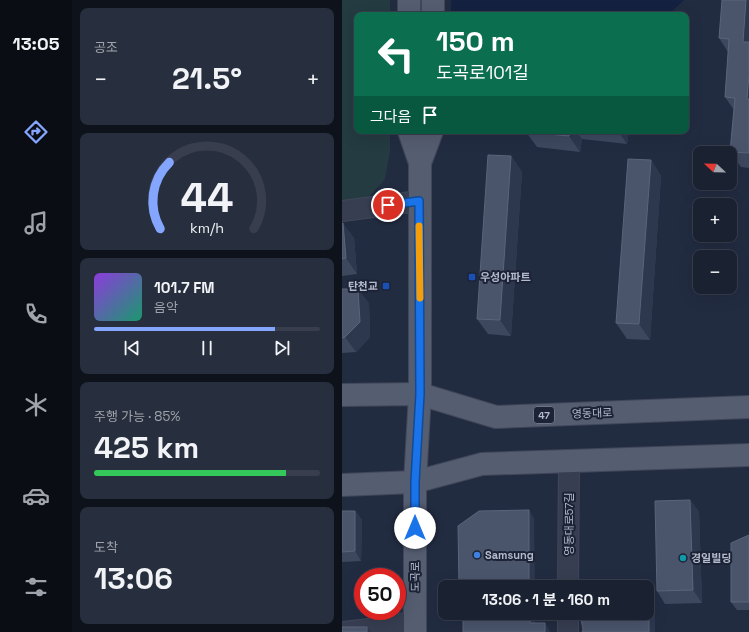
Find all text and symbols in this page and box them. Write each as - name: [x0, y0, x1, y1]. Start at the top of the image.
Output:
- text: 150 m: [436, 23, 515, 59]
- icon: left: [370, 28, 422, 80]
- text: 13:05: [13, 32, 59, 55]
- text: 공조: [94, 39, 118, 56]
- text: 21.5°: [172, 59, 242, 98]
- text: 도곡로101길: [436, 61, 529, 84]
- text: −: [94, 65, 108, 93]
- text: +: [306, 65, 320, 93]
- icon: arrive: [419, 104, 441, 126]
- text: 그다음: [370, 107, 411, 126]
- icon: directions: [22, 118, 50, 146]
- north arrow: [693, 146, 737, 190]
- map controls: [693, 146, 737, 294]
- text: 44: [181, 171, 233, 224]
- pin: [371, 188, 405, 222]
- icon: arrive: [377, 194, 399, 216]
- button: +: [693, 198, 737, 242]
- icon: music: [22, 209, 50, 237]
- text: km/h: [190, 219, 224, 237]
- button: −: [693, 250, 737, 294]
- place label: 우성아파트: [480, 270, 531, 284]
- marker: 우성아파트: [467, 272, 477, 282]
- text: 101.7 FM: [154, 278, 215, 297]
- place label: 탄천교: [348, 279, 378, 293]
- marker: 탄천교: [381, 281, 391, 291]
- text: 음악: [154, 299, 178, 316]
- icon: phone: [22, 300, 50, 328]
- icon: previous: [121, 337, 143, 359]
- icon: pause: [196, 337, 218, 359]
- icon: next: [271, 337, 293, 359]
- icon: climate: [22, 391, 50, 419]
- street label: 영동대로: [572, 405, 612, 421]
- road number: 47: [534, 407, 554, 423]
- text: 주행 가능 · 85%: [94, 408, 180, 425]
- text: 425 km: [94, 428, 199, 467]
- icon: car: [22, 482, 50, 510]
- street label: 영동대로57길: [562, 492, 576, 556]
- position arrow: [394, 507, 436, 549]
- text: 도착: [94, 539, 118, 556]
- place label: Samsung: [485, 548, 534, 562]
- marker: Samsung: [472, 550, 482, 560]
- place label: 경일빌딩: [691, 551, 731, 565]
- marker: 경일빌딩: [678, 553, 688, 563]
- text: 13:06: [94, 559, 173, 598]
- street label: 도곡로: [408, 562, 422, 592]
- speed limit sign: 50: [354, 568, 406, 620]
- icon: filters: [22, 573, 50, 601]
- text: 13:06 · 1 분 · 160 m: [482, 590, 610, 609]

